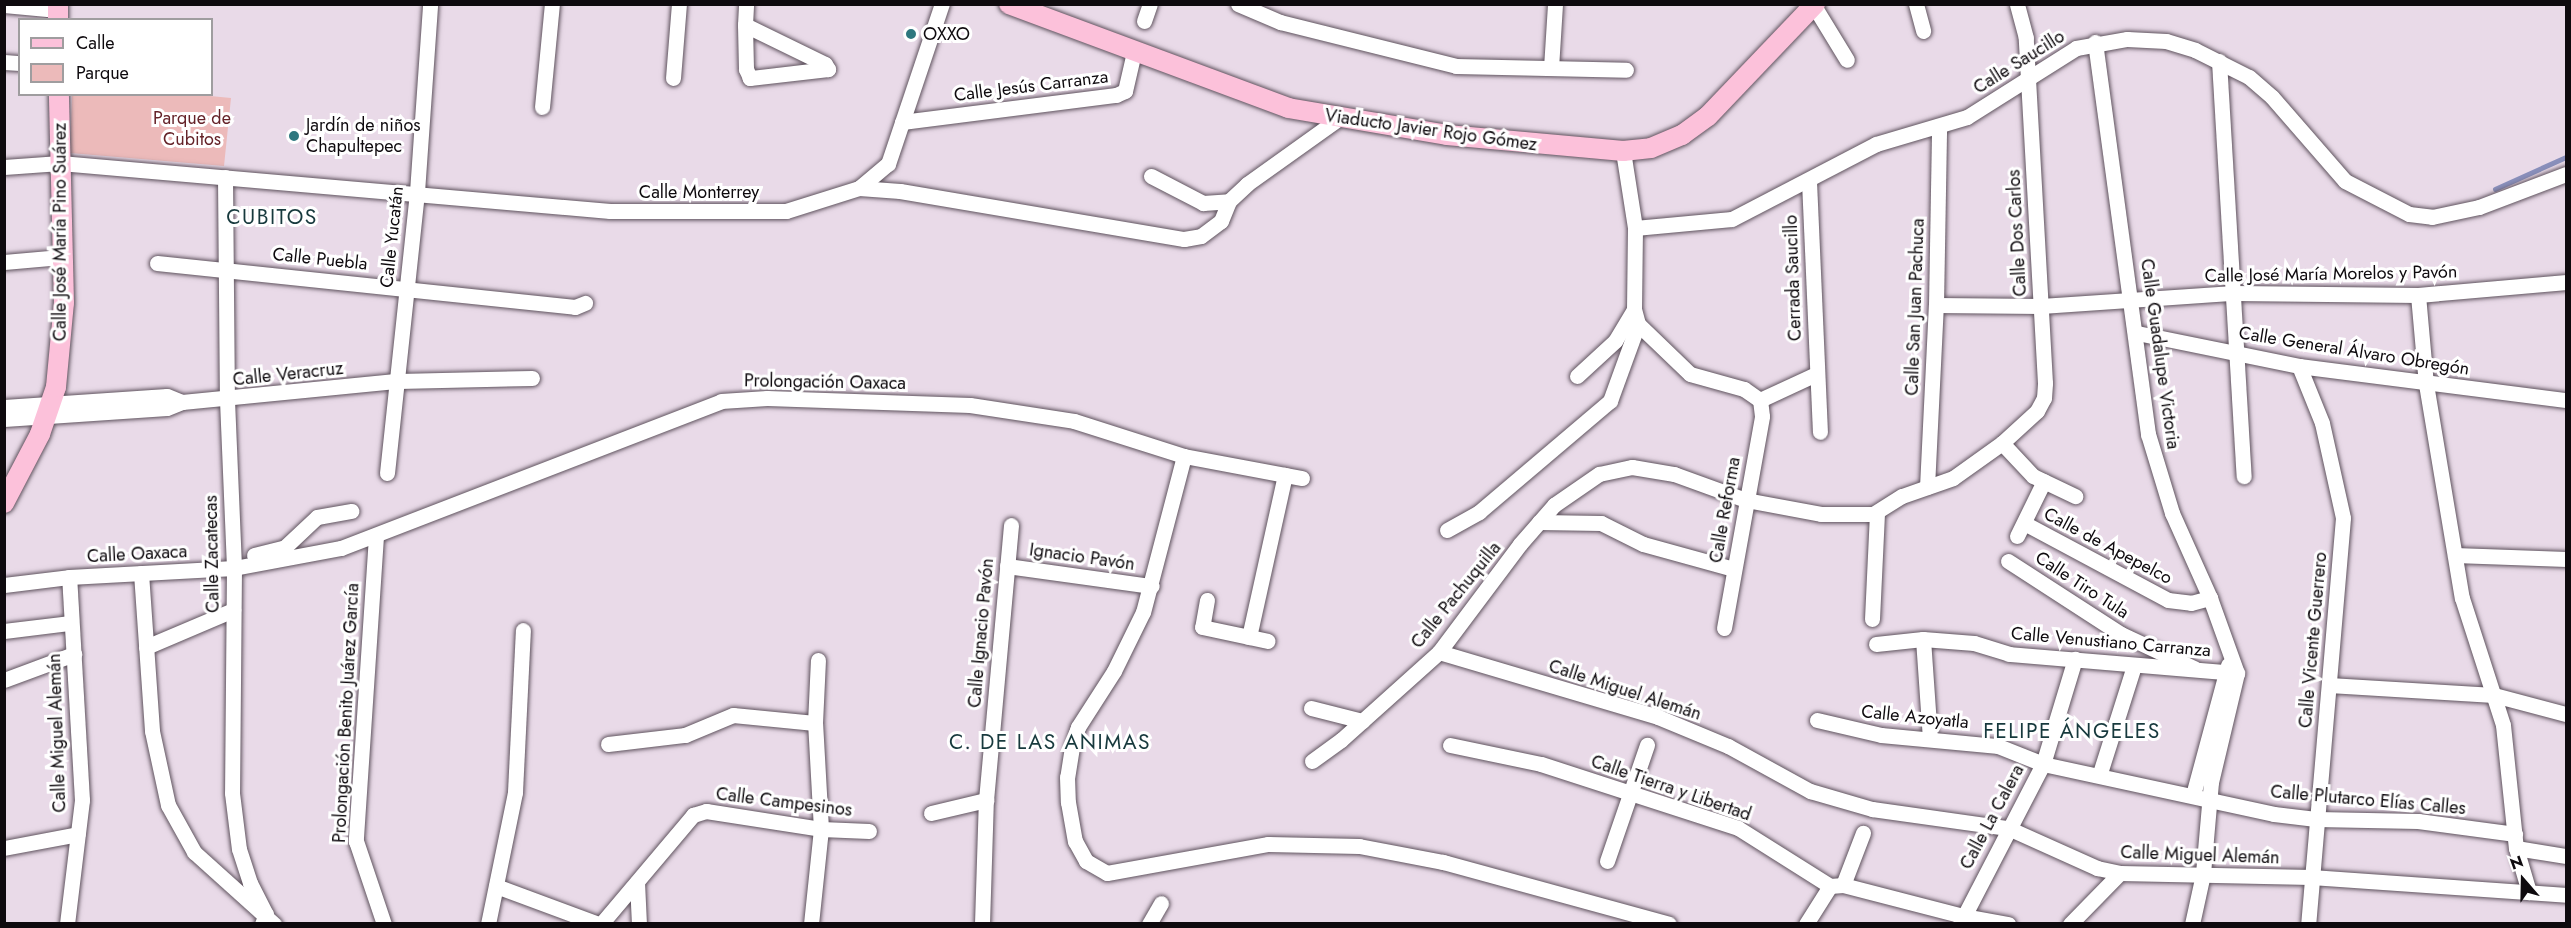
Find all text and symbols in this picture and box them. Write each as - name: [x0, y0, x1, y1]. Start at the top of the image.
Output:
- legend: [18, 18, 213, 96]
- place label: OXXO: [923, 23, 970, 45]
- street label: Calle Saucillo: [1969, 25, 2069, 99]
- marker: OXXO: [904, 27, 918, 41]
- text: Calle: [76, 30, 115, 56]
- text: Parque: [76, 60, 129, 86]
- street label: Calle Jesús Carranza: [953, 66, 1109, 106]
- street label: Viaducto Javier Rojo Gómez: [1323, 104, 1539, 156]
- park label: Parque de Cubitos: [153, 108, 231, 150]
- place label: Jardín de niños Chapultepec: [306, 115, 421, 158]
- street label: Calle José María Pino Suárez: [49, 123, 71, 341]
- marker: Jardín de niños Chapultepec: [287, 129, 301, 143]
- street label: Calle Dos Carlos: [2003, 169, 2031, 297]
- street label: Calle Monterrey: [639, 181, 759, 203]
- street label: Calle Yucatán: [376, 185, 408, 289]
- district label: CUBITOS: [226, 204, 318, 230]
- street label: Cerrada Saucillo: [1780, 215, 1806, 341]
- street label: Calle San Juan Pachuca: [1901, 218, 1929, 396]
- street label: Calle Puebla: [272, 243, 368, 275]
- street label: Calle Guadalupe Victoria: [2136, 257, 2184, 451]
- street label: Calle José María Morelos y Pavón: [2205, 261, 2457, 287]
- street label: Calle General Álvaro Obregón: [2237, 322, 2471, 380]
- street label: Calle Veracruz: [232, 357, 344, 391]
- street label: Prolongación Oaxaca: [744, 370, 906, 394]
- street label: Calle Reforma: [1705, 455, 1745, 565]
- street label: Calle Zacatecas: [200, 495, 224, 613]
- street label: Calle de Apepelco: [2040, 503, 2176, 589]
- street label: Calle Pachuquilla: [1406, 537, 1506, 653]
- street label: Ignacio Pavón: [1028, 539, 1136, 575]
- street label: Calle Oaxaca: [86, 541, 188, 567]
- street label: Calle Tiro Tula: [2031, 547, 2133, 623]
- street label: Calle Vicente Guerrero: [2295, 551, 2331, 729]
- street label: Calle Ignacio Pavón: [964, 557, 998, 709]
- street label: Prolongación Benito Juárez García: [328, 583, 364, 843]
- street label: Calle Venustiano Carranza: [2010, 623, 2212, 661]
- street label: Calle Miguel Alemán: [43, 653, 71, 813]
- street label: Calle Miguel Alemán: [1546, 655, 1704, 725]
- street label: Calle Azoyatla: [1860, 701, 1970, 733]
- district label: FELIPE ÁNGELES: [1983, 718, 2161, 744]
- district label: C. DE LAS ANIMAS: [949, 729, 1151, 755]
- street label: Calle Tierra y Libertad: [1588, 750, 1754, 826]
- street label: Calle La Calera: [1955, 761, 2029, 873]
- street label: Calle Plutarco Elías Calles: [2269, 781, 2467, 819]
- street label: Calle Campesinos: [715, 783, 853, 821]
- street label: Calle Miguel Alemán: [2120, 841, 2280, 869]
- north arrow: [2493, 850, 2553, 910]
- text: N: [2507, 850, 2527, 876]

